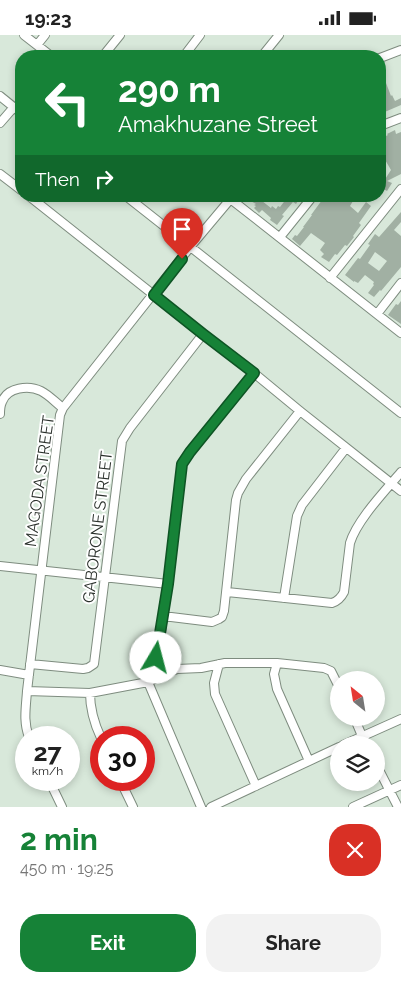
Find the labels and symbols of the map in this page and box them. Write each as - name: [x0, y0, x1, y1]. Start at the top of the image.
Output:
- pin: [161, 208, 203, 259]
- street label: MAGODA STREET: [21, 414, 58, 548]
- street label: GABORONE STREET: [79, 450, 116, 604]
- position arrow: [129, 631, 181, 683]
- north arrow: [330, 671, 385, 726]
- speed limit sign: 30: [90, 726, 155, 791]

